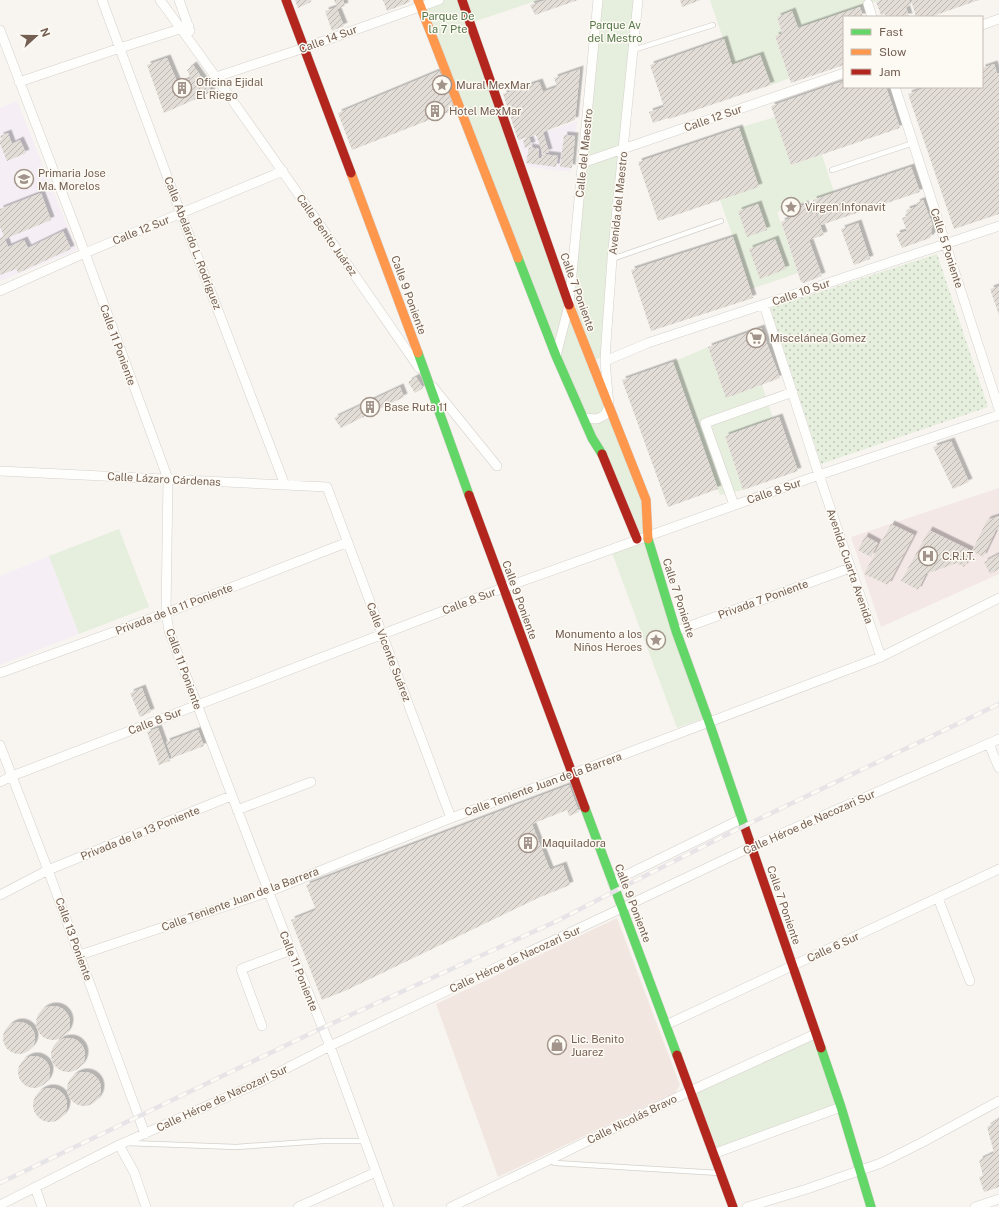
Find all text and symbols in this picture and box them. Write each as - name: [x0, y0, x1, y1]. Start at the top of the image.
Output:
- park label: Parque De la 7 Pte: [422, 10, 474, 35]
- north arrow: [16, 16, 56, 56]
- legend: [843, 16, 983, 88]
- park label: Parque Av del Mestro: [588, 19, 642, 44]
- street label: Calle 14 Sur: [297, 23, 359, 55]
- text: Fast: [879, 25, 904, 39]
- text: N: [38, 26, 52, 39]
- text: Slow: [879, 45, 907, 59]
- text: Jam: [879, 65, 901, 79]
- place icon: Mural MexMar: [431, 74, 453, 96]
- place label: Oficina Ejidal El Riego: [196, 76, 263, 101]
- building icon: Oficina Ejidal El Riego: [171, 77, 193, 99]
- place label: Mural MexMar: [456, 79, 530, 91]
- building icon: Hotel MexMar: [424, 100, 446, 122]
- street label: Calle 12 Sur: [682, 102, 744, 134]
- place label: Hotel MexMar: [449, 105, 522, 117]
- street label: Calle del Maestro: [573, 108, 595, 198]
- street label: Avenida del Maestro: [607, 151, 629, 255]
- place label: Primaria Jose Ma. Morelos: [38, 167, 106, 192]
- school or university icon: Primaria Jose Ma. Morelos: [13, 168, 35, 190]
- street label: Calle Abelardo L. Rodríguez: [162, 175, 224, 311]
- street label: Calle Benito Juárez: [294, 192, 360, 278]
- place icon: Virgen Infonavit: [780, 196, 802, 218]
- place label: Virgen Infonavit: [805, 201, 886, 213]
- street label: Calle 5 Poniente: [928, 207, 966, 289]
- street label: Calle 12 Sur: [111, 213, 171, 247]
- street label: Calle 7 Poniente: [558, 251, 598, 333]
- street label: Calle 9 Poniente: [389, 254, 429, 336]
- street label: Calle 10 Sur: [770, 276, 832, 308]
- street label: Calle 11 Poniente: [98, 303, 138, 387]
- supermarket icon: Miscelánea Gomez: [745, 327, 767, 349]
- place label: Miscelánea Gomez: [770, 332, 866, 344]
- building icon: Base Ruta 11: [359, 396, 381, 418]
- place label: Base Ruta 11: [384, 401, 448, 413]
- street label: Calle Lázaro Cárdenas: [107, 470, 222, 488]
- street label: Calle 8 Sur: [745, 476, 803, 506]
- street label: Avenida Cuarta Avenida: [825, 507, 875, 625]
- hospital icon: C.R.I.T.: [917, 545, 939, 567]
- place label: C.R.I.T.: [942, 550, 975, 562]
- street label: Calle 7 Poniente: [660, 557, 698, 639]
- street label: Calle 9 Poniente: [500, 559, 540, 641]
- street label: Privada 7 Poniente: [716, 577, 810, 621]
- street label: Privada de la 11 Poniente: [114, 581, 234, 637]
- street label: Calle 8 Sur: [440, 585, 498, 617]
- street label: Calle Vicente Suárez: [365, 601, 413, 703]
- street label: Calle 11 Poniente: [164, 627, 204, 711]
- place label: Monumento a los Niños Heroes: [555, 628, 642, 653]
- place icon: Monumento a los Niños Heroes: [645, 629, 667, 651]
- street label: Calle 8 Sur: [126, 705, 184, 737]
- street label: Calle Teniente Juan de la Barrera: [463, 750, 623, 818]
- street label: Calle Héroe de Nacozari Sur: [741, 787, 877, 857]
- street label: Privada de la 13 Poniente: [79, 804, 201, 862]
- building icon: Maquiladora: [517, 832, 539, 854]
- place label: Maquiladora: [542, 837, 606, 849]
- street label: Calle 9 Poniente: [613, 862, 653, 944]
- street label: Calle 7 Poniente: [765, 864, 803, 946]
- street label: Calle Teniente Juan de la Barrera: [160, 865, 320, 933]
- street label: Calle 13 Poniente: [53, 896, 95, 982]
- street label: Calle Héroe de Nacozari Sur: [447, 923, 583, 995]
- street label: Calle 11 Poniente: [277, 929, 321, 1013]
- street label: Calle 6 Sur: [805, 930, 861, 964]
- place label: Lic. Benito Juarez: [571, 1033, 624, 1058]
- shop icon: Lic. Benito Juarez: [546, 1034, 568, 1056]
- street label: Calle Héroe de Nacozari Sur: [154, 1062, 290, 1134]
- street label: Calle Nicolás Bravo: [585, 1092, 679, 1146]

